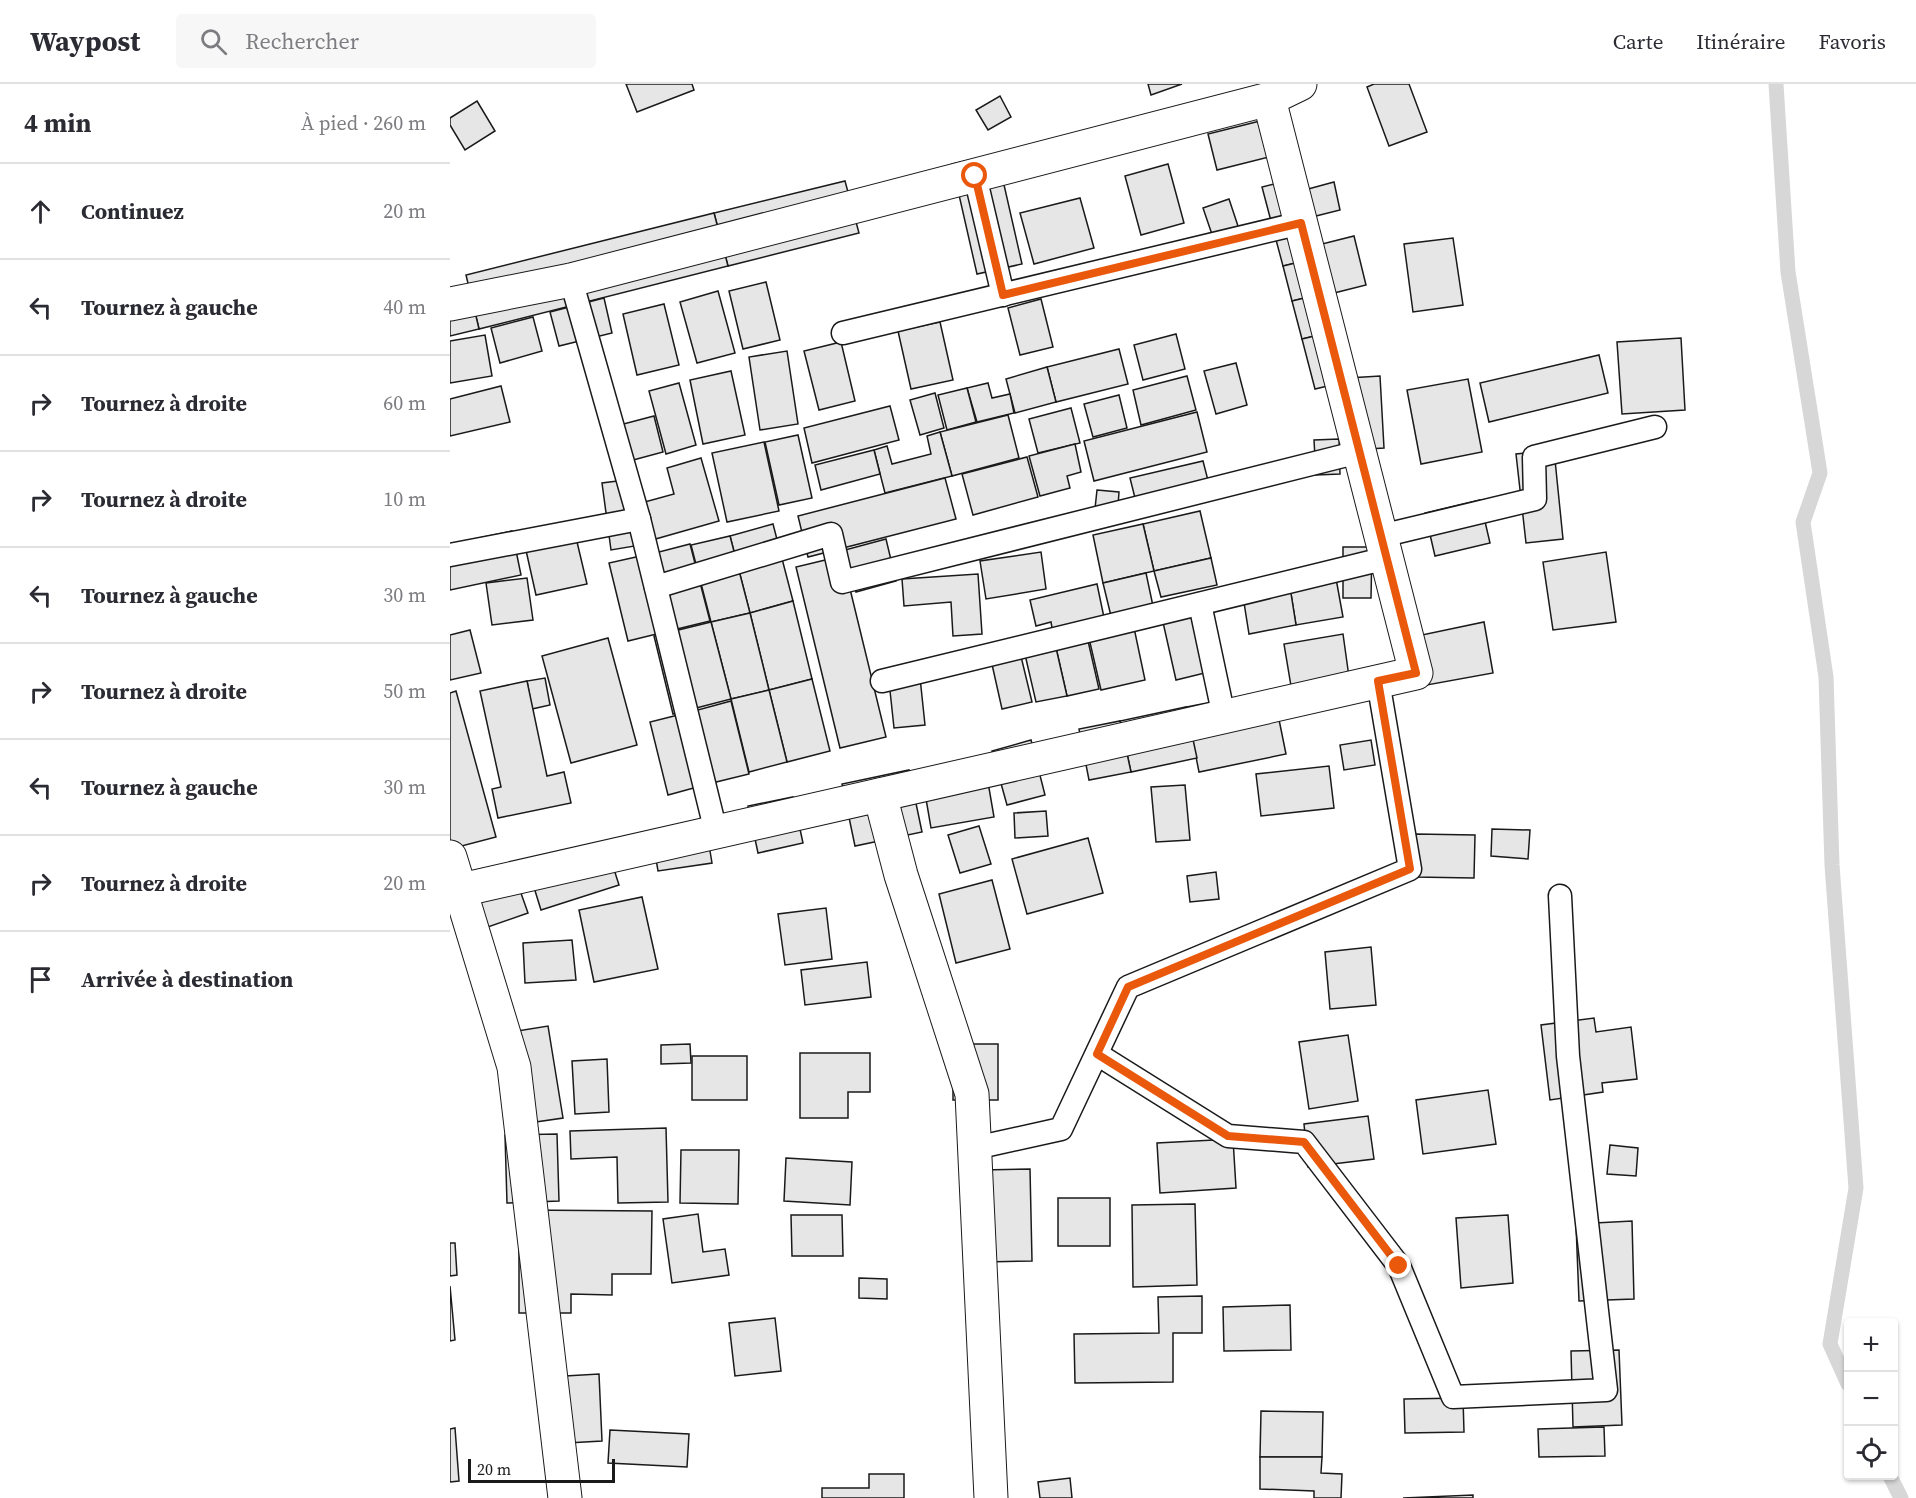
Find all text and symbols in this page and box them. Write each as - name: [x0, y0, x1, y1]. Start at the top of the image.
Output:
- search box: [176, 14, 596, 68]
- text: Waypost: [30, 22, 140, 60]
- icon: search: [197, 25, 230, 58]
- text: Rechercher: [245, 26, 359, 56]
- text: Carte: [1613, 27, 1663, 56]
- text: Itinéraire: [1696, 27, 1785, 56]
- text: Favoris: [1818, 27, 1886, 56]
- text: 4 min: [24, 105, 91, 141]
- text: À pied · 260 m: [301, 109, 426, 137]
- route start: [961, 162, 987, 188]
- icon: ahead: [24, 195, 57, 228]
- text: Continuez: [81, 196, 184, 226]
- text: 20 m: [383, 197, 426, 225]
- icon: left: [24, 291, 57, 324]
- text: Tournez à gauche: [81, 292, 258, 322]
- text: 40 m: [383, 293, 426, 321]
- icon: right: [24, 387, 57, 420]
- text: Tournez à droite: [81, 388, 247, 418]
- text: 60 m: [383, 389, 426, 417]
- icon: right: [24, 483, 57, 516]
- text: Tournez à droite: [81, 484, 247, 514]
- text: 10 m: [383, 485, 426, 513]
- icon: left: [24, 579, 57, 612]
- text: Tournez à gauche: [81, 580, 258, 610]
- text: 30 m: [383, 581, 426, 609]
- icon: right: [24, 675, 57, 708]
- text: Tournez à droite: [81, 676, 247, 706]
- text: 50 m: [383, 677, 426, 705]
- icon: left: [24, 771, 57, 804]
- text: Tournez à gauche: [81, 772, 258, 802]
- text: 30 m: [383, 773, 426, 801]
- icon: right: [24, 867, 57, 900]
- text: Tournez à droite: [81, 868, 247, 898]
- text: 20 m: [383, 869, 426, 897]
- icon: arrive: [24, 963, 57, 996]
- text: Arrivée à destination: [81, 964, 293, 994]
- route end: [1385, 1252, 1411, 1278]
- map controls: [1844, 1318, 1898, 1480]
- button: +: [1844, 1318, 1898, 1372]
- button: −: [1844, 1372, 1898, 1426]
- button: locate: [1844, 1426, 1898, 1480]
- scale bar: [468, 1456, 615, 1484]
- text: 20 m: [477, 1458, 511, 1480]

